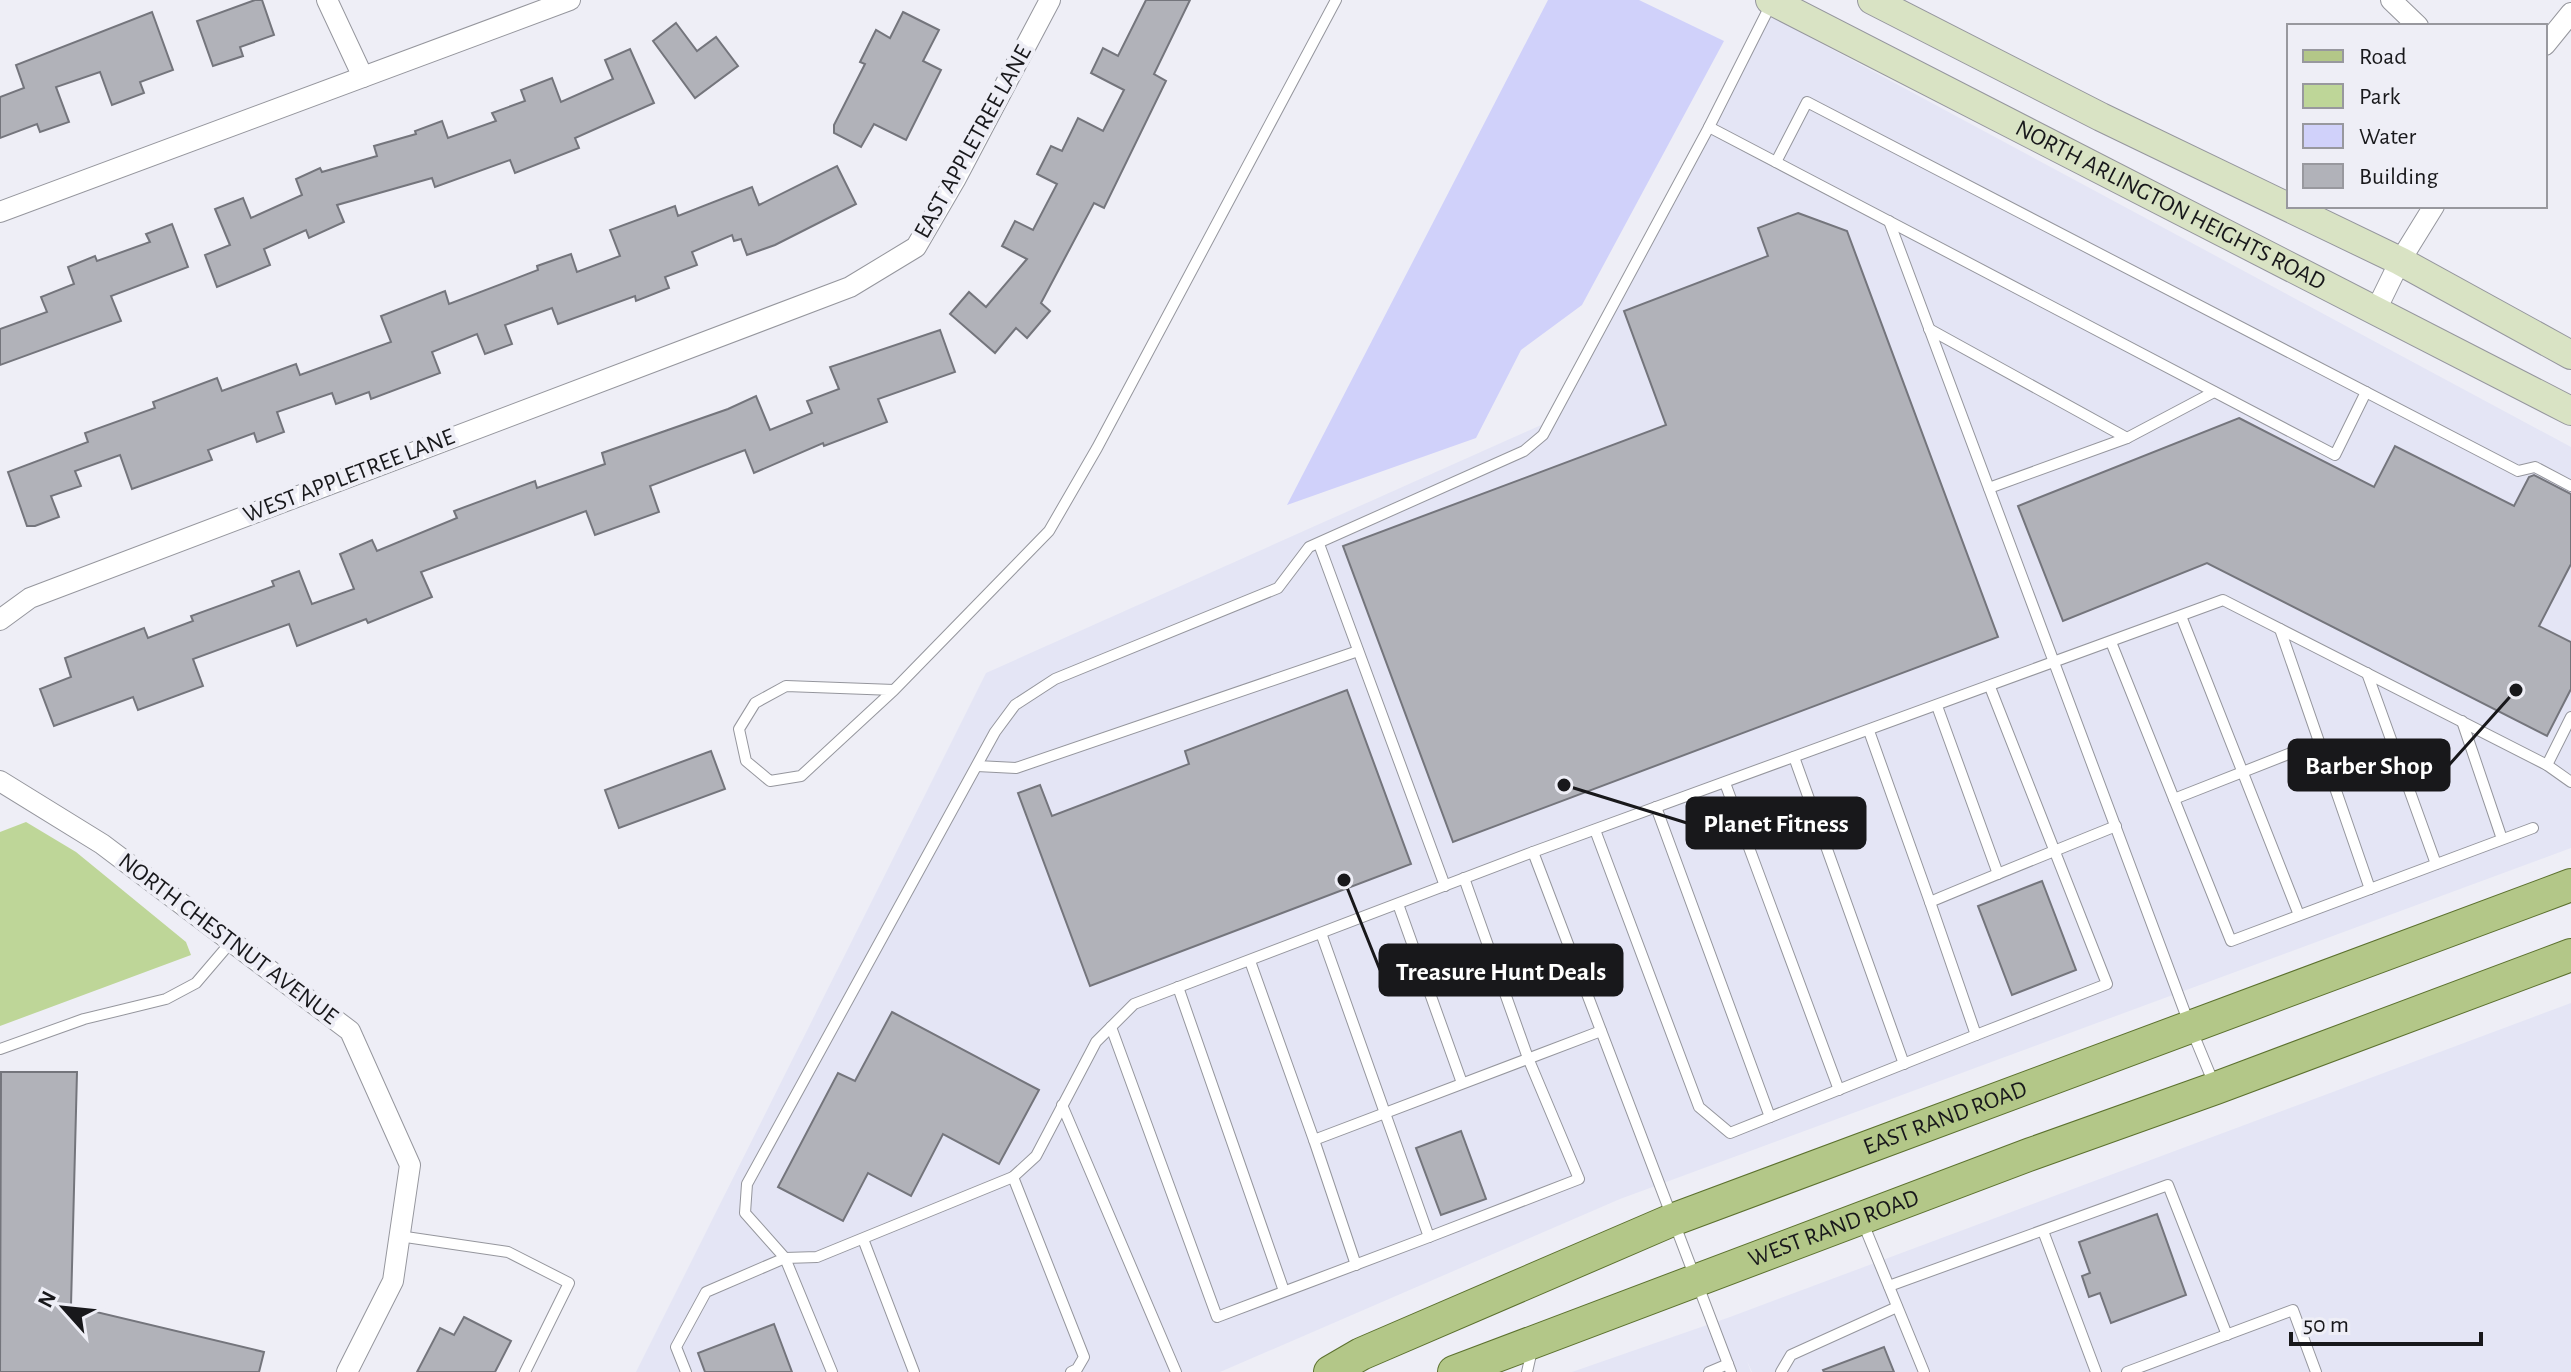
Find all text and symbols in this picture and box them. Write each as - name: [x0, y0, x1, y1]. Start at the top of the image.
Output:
- legend: [2287, 24, 2547, 208]
- street label: EAST APPLETREE LANE: [910, 41, 1036, 242]
- text: Road: [2359, 45, 2407, 69]
- text: Park: [2359, 85, 2400, 109]
- street label: NORTH ARLINGTON HEIGHTS ROAD: [2011, 116, 2329, 295]
- text: Water: [2359, 125, 2417, 149]
- text: Building: [2359, 165, 2438, 189]
- street label: WEST APPLETREE LANE: [240, 424, 458, 527]
- callout: Barber Shop: [2289, 740, 2449, 790]
- text: Barber Shop: [2305, 753, 2433, 779]
- callout: Planet Fitness: [1687, 798, 1865, 848]
- text: Planet Fitness: [1703, 811, 1849, 837]
- street label: NORTH CHESTNUT AVENUE: [114, 849, 342, 1029]
- callout: Treasure Hunt Deals: [1380, 945, 1622, 995]
- text: Treasure Hunt Deals: [1396, 959, 1606, 985]
- street label: EAST RAND ROAD: [1860, 1077, 2030, 1160]
- street label: WEST RAND ROAD: [1745, 1185, 1922, 1272]
- north arrow: [24, 1268, 104, 1348]
- text: N: [34, 1288, 60, 1311]
- scale bar: [2291, 1296, 2481, 1346]
- text: 50 m: [2303, 1313, 2349, 1337]

